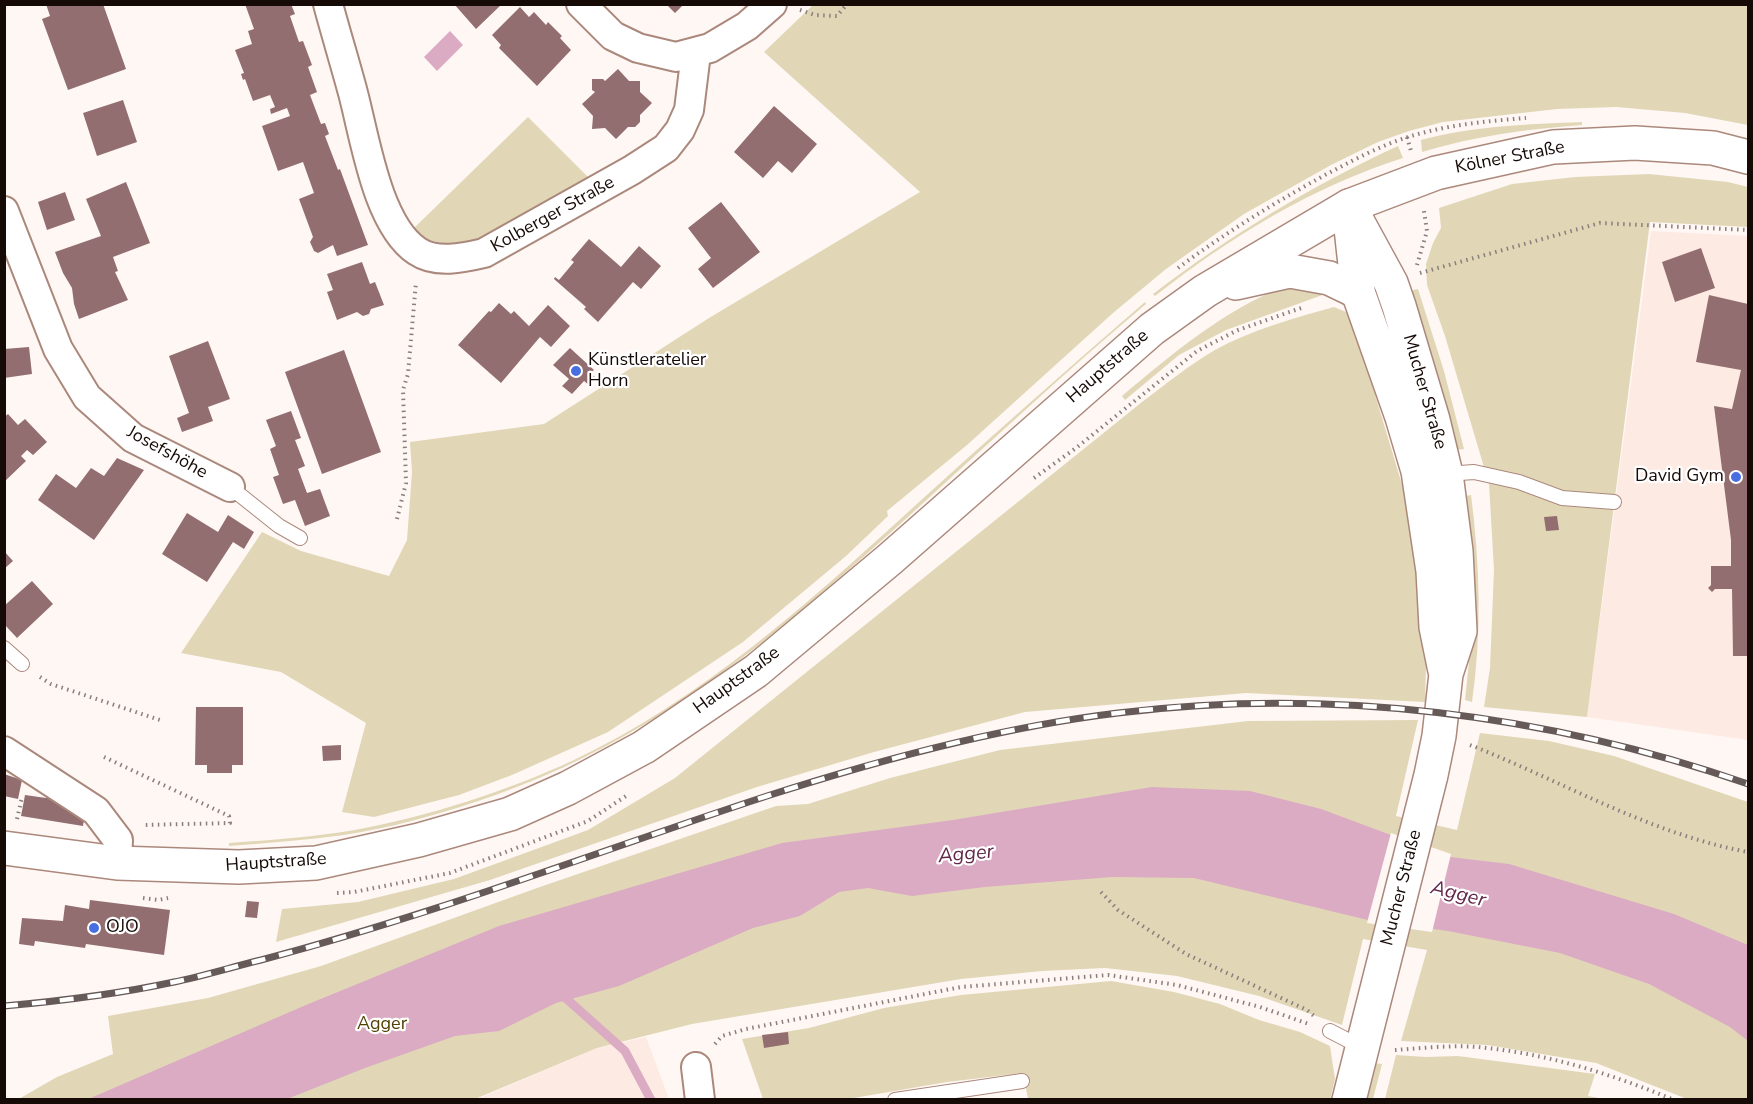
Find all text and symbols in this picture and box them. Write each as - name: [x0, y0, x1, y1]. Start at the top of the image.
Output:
- street label: Kölner Straße: [1453, 137, 1567, 179]
- street label: Kolberger Straße: [487, 172, 619, 258]
- street label: Hauptstraße: [1063, 326, 1153, 408]
- street label: Mucher Straße: [1397, 332, 1451, 452]
- place label: Künstleratelier Horn: [588, 350, 706, 392]
- marker: Künstleratelier Horn: [569, 364, 583, 378]
- street label: Josefshöhe: [123, 422, 211, 484]
- place label: David Gym: [1635, 466, 1724, 488]
- marker: David Gym: [1729, 470, 1743, 484]
- street label: Hauptstraße: [690, 642, 784, 720]
- street label: Mucher Straße: [1377, 828, 1427, 948]
- water label: Agger: [937, 841, 995, 869]
- street label: Hauptstraße: [225, 849, 327, 877]
- water label: Agger: [1428, 877, 1488, 913]
- place label: OJO: [106, 917, 139, 939]
- marker: OJO: [87, 921, 101, 935]
- park label: Agger: [357, 1014, 407, 1036]

